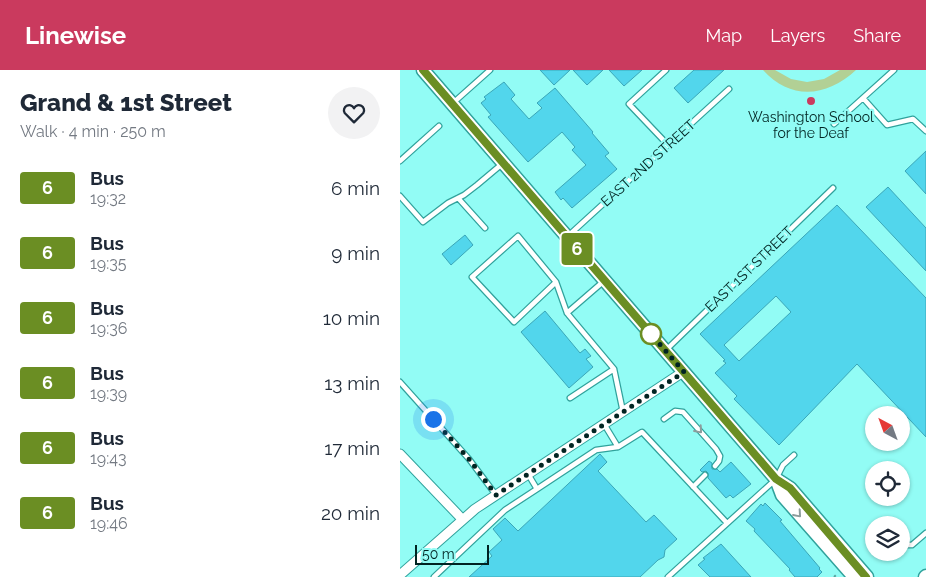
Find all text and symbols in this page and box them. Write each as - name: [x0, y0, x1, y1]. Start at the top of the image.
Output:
- text: Linewise: [25, 21, 126, 50]
- text: Map: [706, 25, 742, 46]
- text: Layers: [770, 25, 825, 46]
- text: Share: [853, 25, 901, 46]
- button: heart: [328, 87, 380, 139]
- text: Grand & 1st Street: [20, 88, 232, 117]
- marker: Washington School for the Deaf: [805, 95, 817, 107]
- place label: Washington School for the Deaf: [748, 109, 874, 141]
- street label: EAST 2ND STREET: [598, 116, 699, 210]
- text: Walk · 4 min · 250 m: [20, 122, 166, 141]
- text: Bus: [90, 167, 124, 189]
- text: 6: [42, 177, 53, 198]
- text: 6 min: [331, 177, 380, 199]
- text: 19:32: [90, 189, 126, 208]
- street label: EAST 1ST STREET: [702, 223, 797, 315]
- text: Bus: [90, 232, 124, 254]
- line badge: 6: [561, 233, 593, 265]
- text: 6: [572, 238, 582, 259]
- text: 6: [42, 242, 53, 263]
- text: 9 min: [331, 242, 380, 264]
- text: 19:35: [90, 254, 127, 273]
- text: Bus: [90, 297, 124, 319]
- text: 6: [42, 307, 53, 328]
- text: 10 min: [323, 307, 380, 329]
- text: 19:36: [90, 319, 127, 338]
- unlabelled marker: [640, 323, 662, 345]
- text: Bus: [90, 362, 124, 384]
- text: 6: [42, 372, 53, 393]
- text: 13 min: [324, 372, 380, 394]
- text: 19:39: [90, 384, 127, 403]
- north arrow: [865, 406, 910, 451]
- map controls: [865, 406, 910, 561]
- your location: [421, 407, 446, 432]
- one-way arrow: [694, 424, 703, 433]
- text: Bus: [90, 427, 124, 449]
- text: 6: [42, 437, 53, 458]
- text: 17 min: [324, 437, 380, 459]
- text: 19:43: [90, 449, 127, 468]
- button: locate: [865, 461, 910, 506]
- text: Bus: [90, 492, 124, 514]
- text: 6: [42, 502, 53, 523]
- text: 20 min: [321, 502, 380, 524]
- one-way arrow: [792, 508, 801, 517]
- text: 19:46: [90, 514, 128, 533]
- button: layers: [865, 516, 910, 561]
- scale bar: [415, 542, 489, 565]
- text: 50 m: [422, 546, 455, 562]

